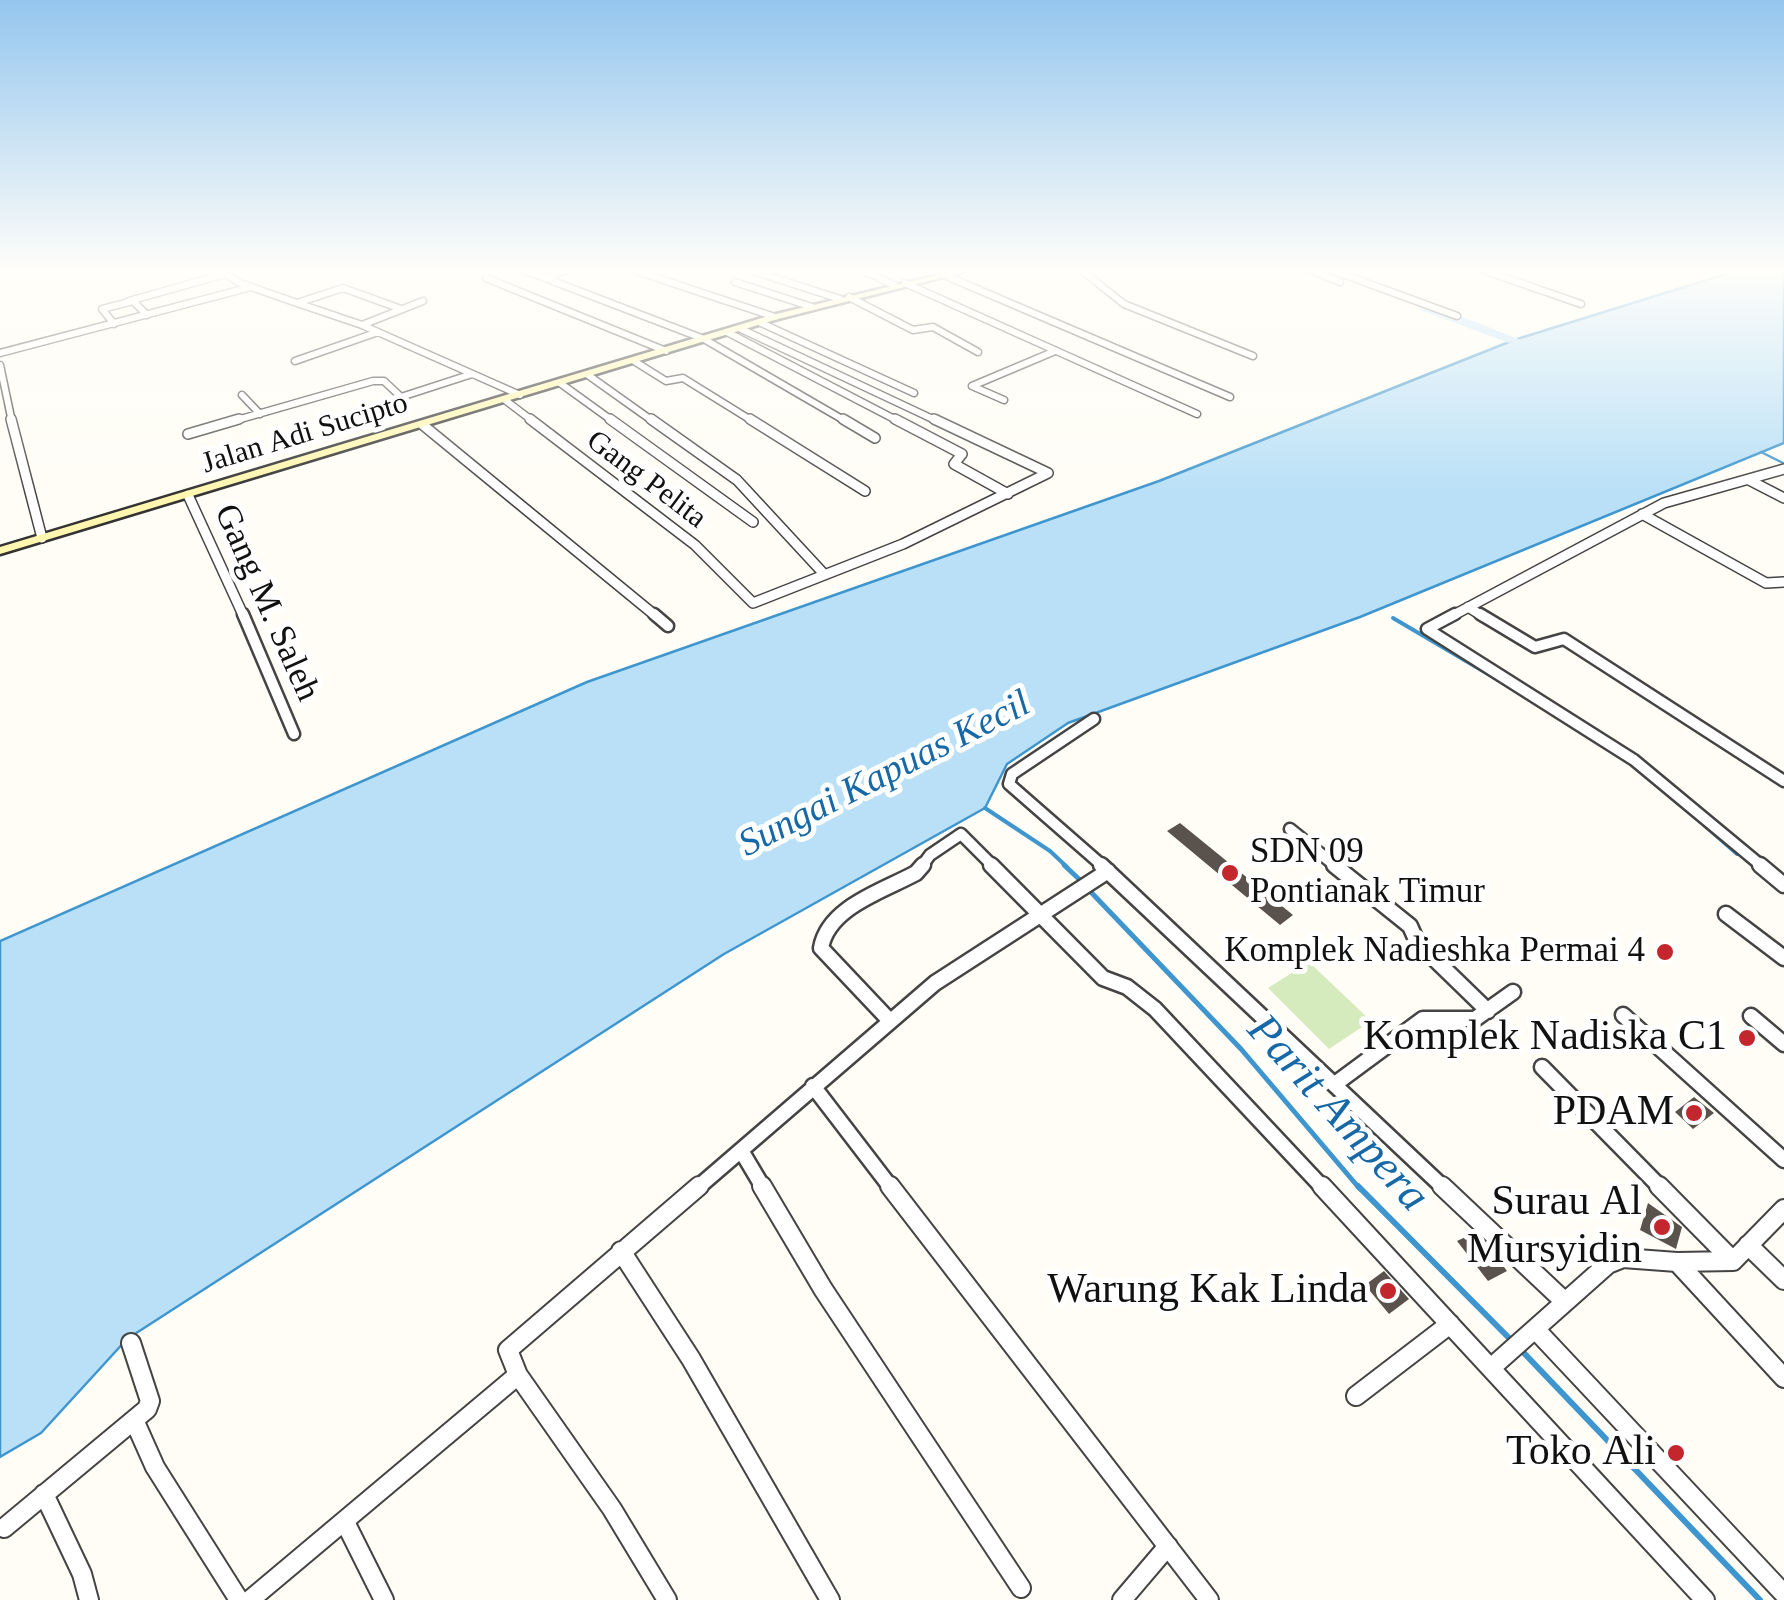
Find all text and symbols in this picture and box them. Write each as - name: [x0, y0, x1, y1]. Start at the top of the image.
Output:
- street label: Jalan Adi Sucipto: [198, 386, 412, 482]
- street label: Gang Pelita: [579, 423, 713, 537]
- street label: Gang M. Saleh: [204, 498, 328, 708]
- water label: Sungai Kapuas Kecil: [732, 682, 1038, 868]
- place label: SDN 09 Pontianak Timur: [1250, 832, 1485, 914]
- marker: SDN 09 Pontianak Timur: [1219, 862, 1241, 884]
- place label: Komplek Nadieshka Permai 4: [1224, 931, 1645, 973]
- marker: Komplek Nadieshka Permai 4: [1654, 941, 1676, 963]
- water label: Parit Ampera: [1235, 1004, 1439, 1224]
- place label: Komplek Nadiska C1: [1363, 1013, 1727, 1063]
- marker: Komplek Nadiska C1: [1736, 1027, 1758, 1049]
- place label: PDAM: [1553, 1088, 1674, 1138]
- marker: PDAM: [1683, 1102, 1705, 1124]
- place label: Surau Al Mursyidin: [1467, 1178, 1642, 1276]
- marker: Surau Al Mursyidin: [1651, 1216, 1673, 1238]
- place label: Warung Kak Linda: [1047, 1266, 1368, 1316]
- marker: Warung Kak Linda: [1377, 1280, 1399, 1302]
- place label: Toko Ali: [1506, 1428, 1656, 1478]
- marker: Toko Ali: [1665, 1442, 1687, 1464]

